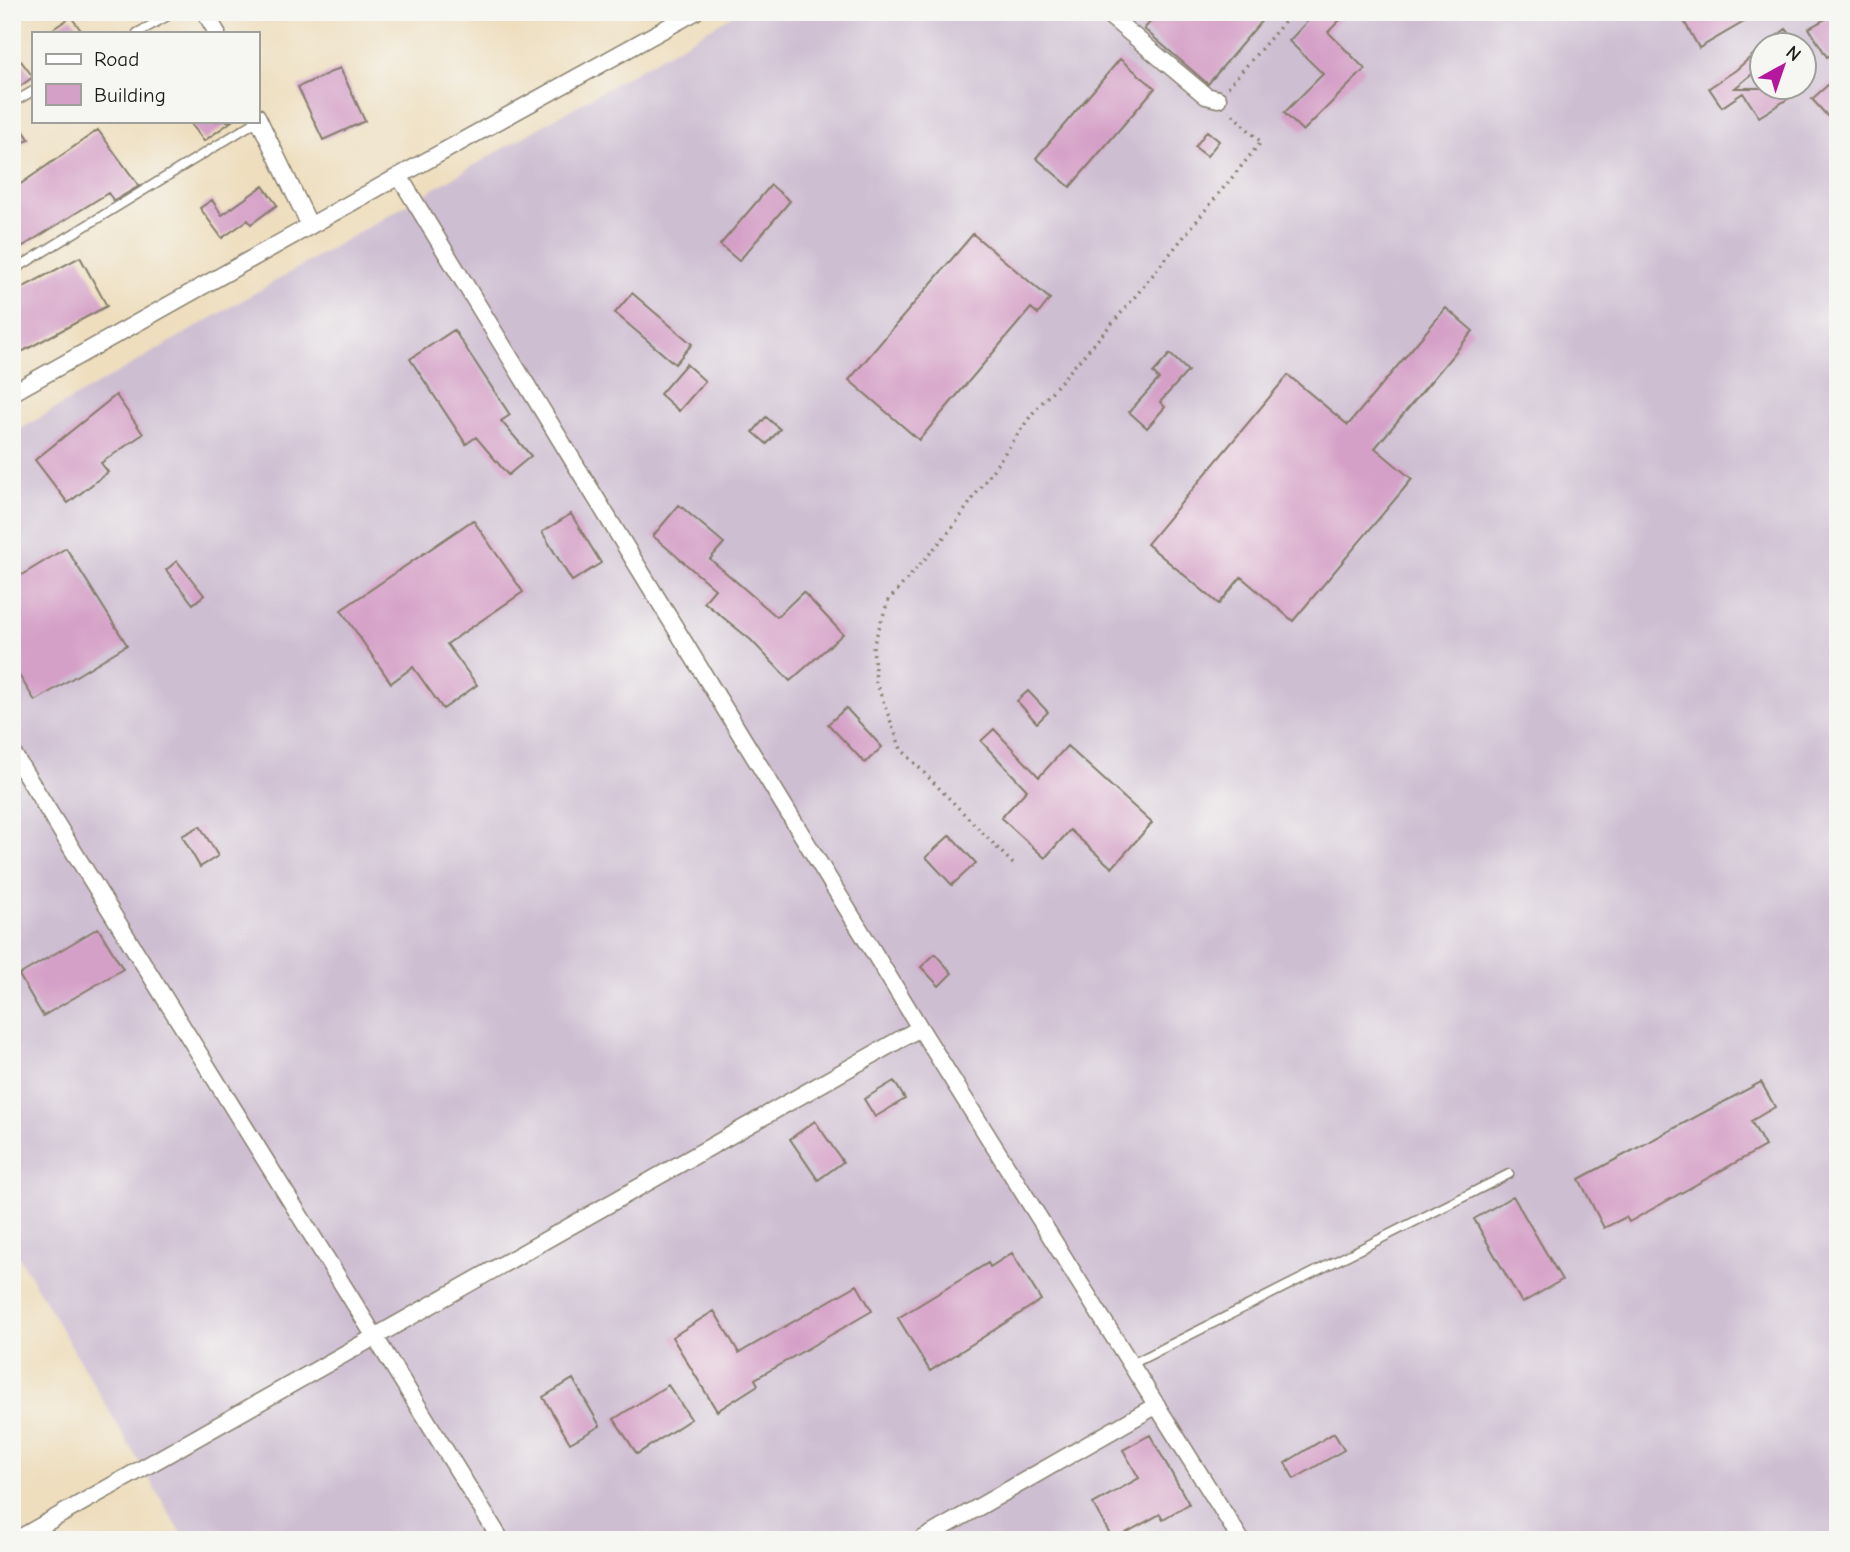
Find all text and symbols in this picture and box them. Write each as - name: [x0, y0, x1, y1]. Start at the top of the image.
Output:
- legend: [32, 32, 259, 122]
- north arrow: [1748, 32, 1818, 102]
- text: N: [1781, 41, 1805, 66]
- text: Road: [94, 47, 139, 71]
- text: Building: [94, 83, 166, 107]

